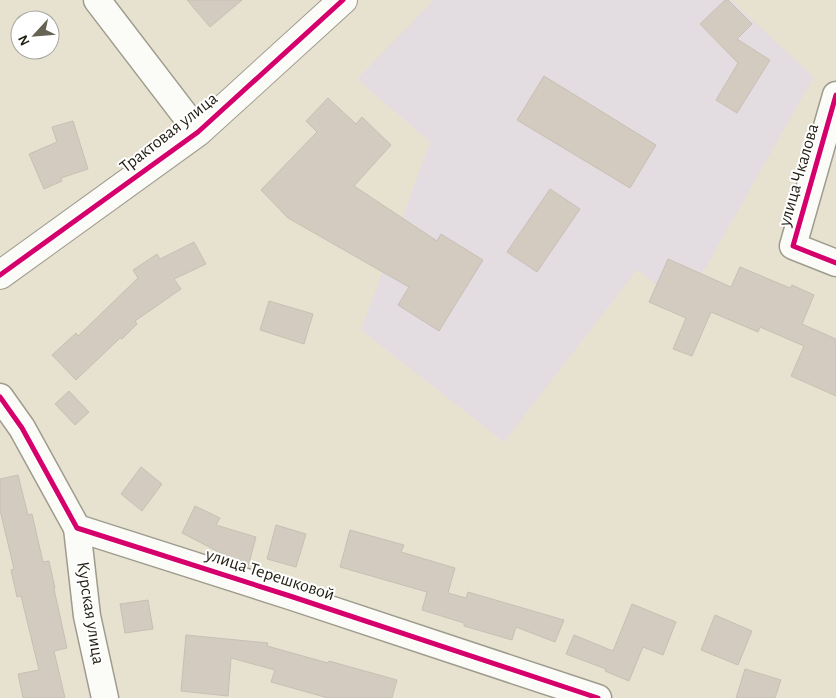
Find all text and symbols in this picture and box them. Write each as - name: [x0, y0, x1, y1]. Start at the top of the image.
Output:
- north arrow: [10, 10, 60, 60]
- text: N: [16, 33, 33, 48]
- street label: Трактовая улица: [117, 90, 221, 176]
- street label: улица Чкалова: [775, 122, 822, 229]
- street label: улица Терешковой: [202, 545, 337, 604]
- street label: Курская улица: [73, 560, 107, 666]

